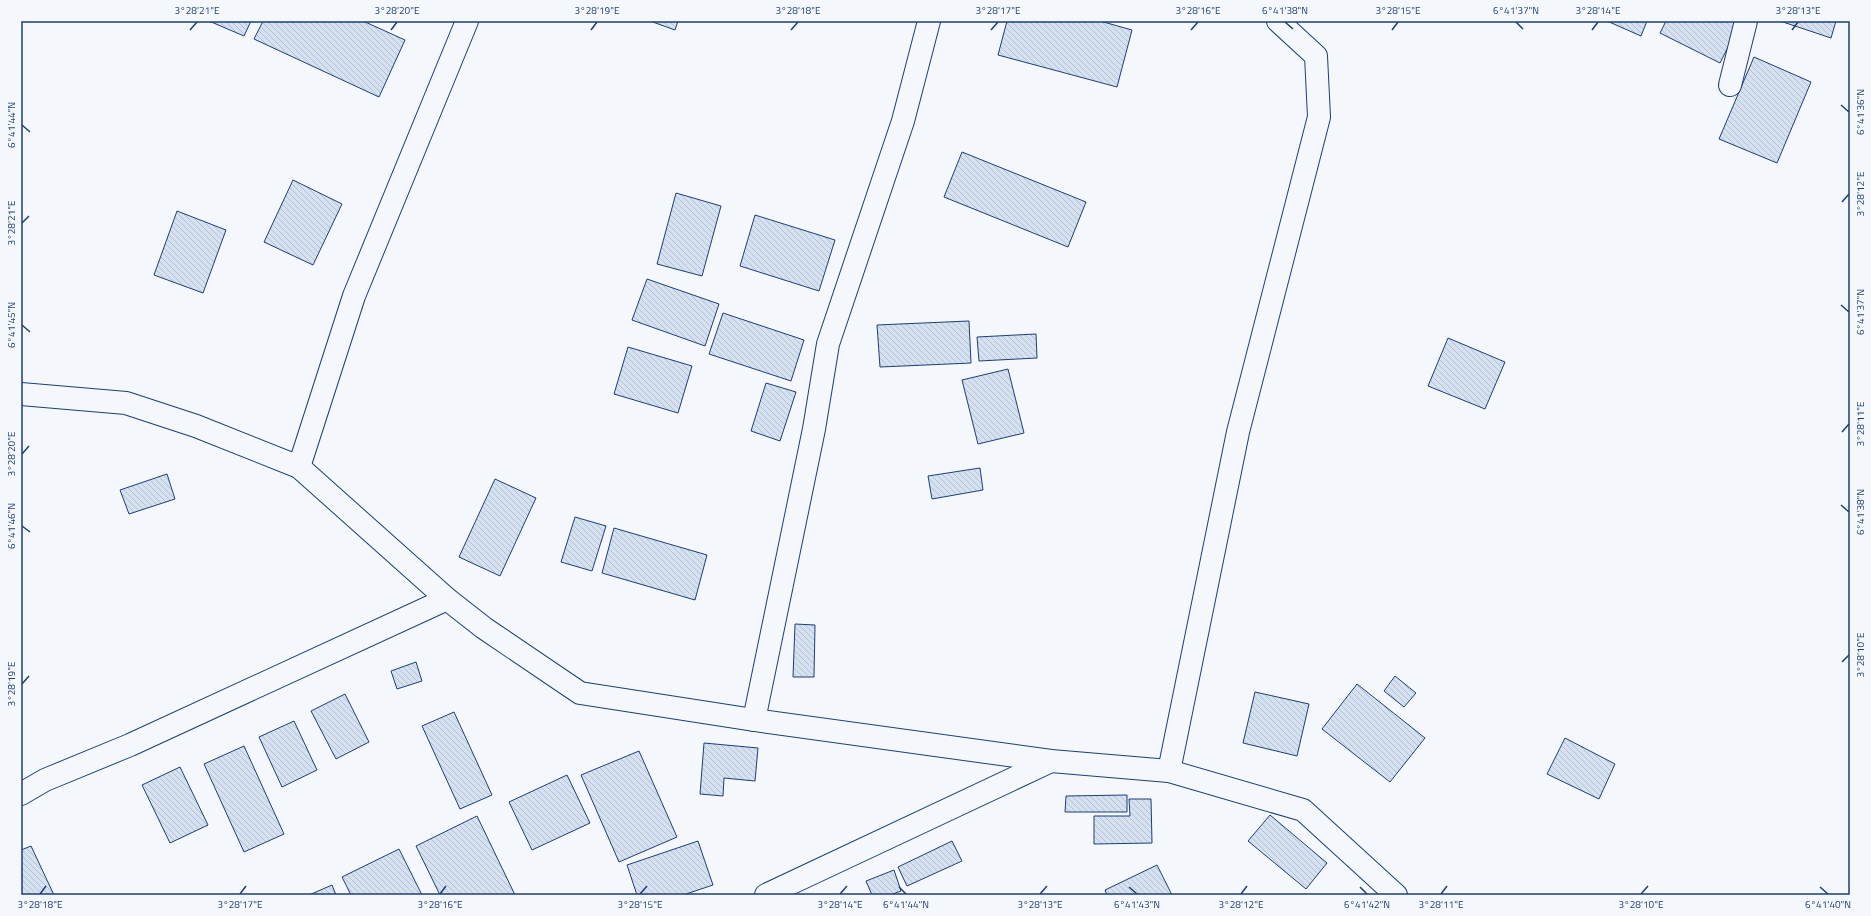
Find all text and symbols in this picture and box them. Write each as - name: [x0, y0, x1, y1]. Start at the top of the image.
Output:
- text: 3°28'21"E: [175, 3, 220, 18]
- text: 3°28'20"E: [375, 3, 420, 18]
- text: 3°28'19"E: [575, 3, 620, 18]
- text: 3°28'18"E: [776, 3, 821, 18]
- text: 3°28'17"E: [976, 3, 1021, 18]
- text: 3°28'16"E: [1176, 3, 1221, 18]
- text: 6°41'38"N: [1262, 3, 1308, 18]
- text: 3°28'15"E: [1376, 3, 1421, 18]
- text: 6°41'37"N: [1493, 3, 1539, 18]
- text: 3°28'14"E: [1576, 3, 1621, 18]
- text: 3°28'13"E: [1776, 3, 1821, 18]
- text: 6°41'36"N: [1853, 89, 1868, 135]
- text: 6°41'44"N: [4, 102, 19, 148]
- text: 3°28'12"E: [1853, 171, 1868, 216]
- text: 3°28'21"E: [4, 200, 19, 245]
- text: 6°41'37"N: [1853, 289, 1868, 335]
- text: 6°41'45"N: [4, 302, 19, 348]
- text: 3°28'11"E: [1853, 401, 1868, 446]
- text: 3°28'20"E: [4, 431, 19, 476]
- text: 6°41'38"N: [1853, 489, 1868, 535]
- text: 6°41'46"N: [4, 503, 19, 549]
- text: 3°28'10"E: [1853, 632, 1868, 677]
- text: 3°28'19"E: [4, 661, 19, 706]
- text: 3°28'18"E: [18, 897, 63, 912]
- text: 3°28'17"E: [218, 897, 263, 912]
- text: 3°28'16"E: [418, 897, 463, 912]
- text: 3°28'15"E: [618, 897, 663, 912]
- text: 3°28'14"E: [818, 897, 863, 912]
- text: 6°41'44"N: [883, 897, 929, 912]
- text: 3°28'13"E: [1018, 897, 1063, 912]
- text: 6°41'43"N: [1114, 897, 1160, 912]
- text: 3°28'12"E: [1219, 897, 1264, 912]
- text: 6°41'42"N: [1344, 897, 1390, 912]
- text: 3°28'11"E: [1419, 897, 1464, 912]
- text: 3°28'10"E: [1619, 897, 1664, 912]
- text: 6°41'40"N: [1805, 897, 1851, 912]

